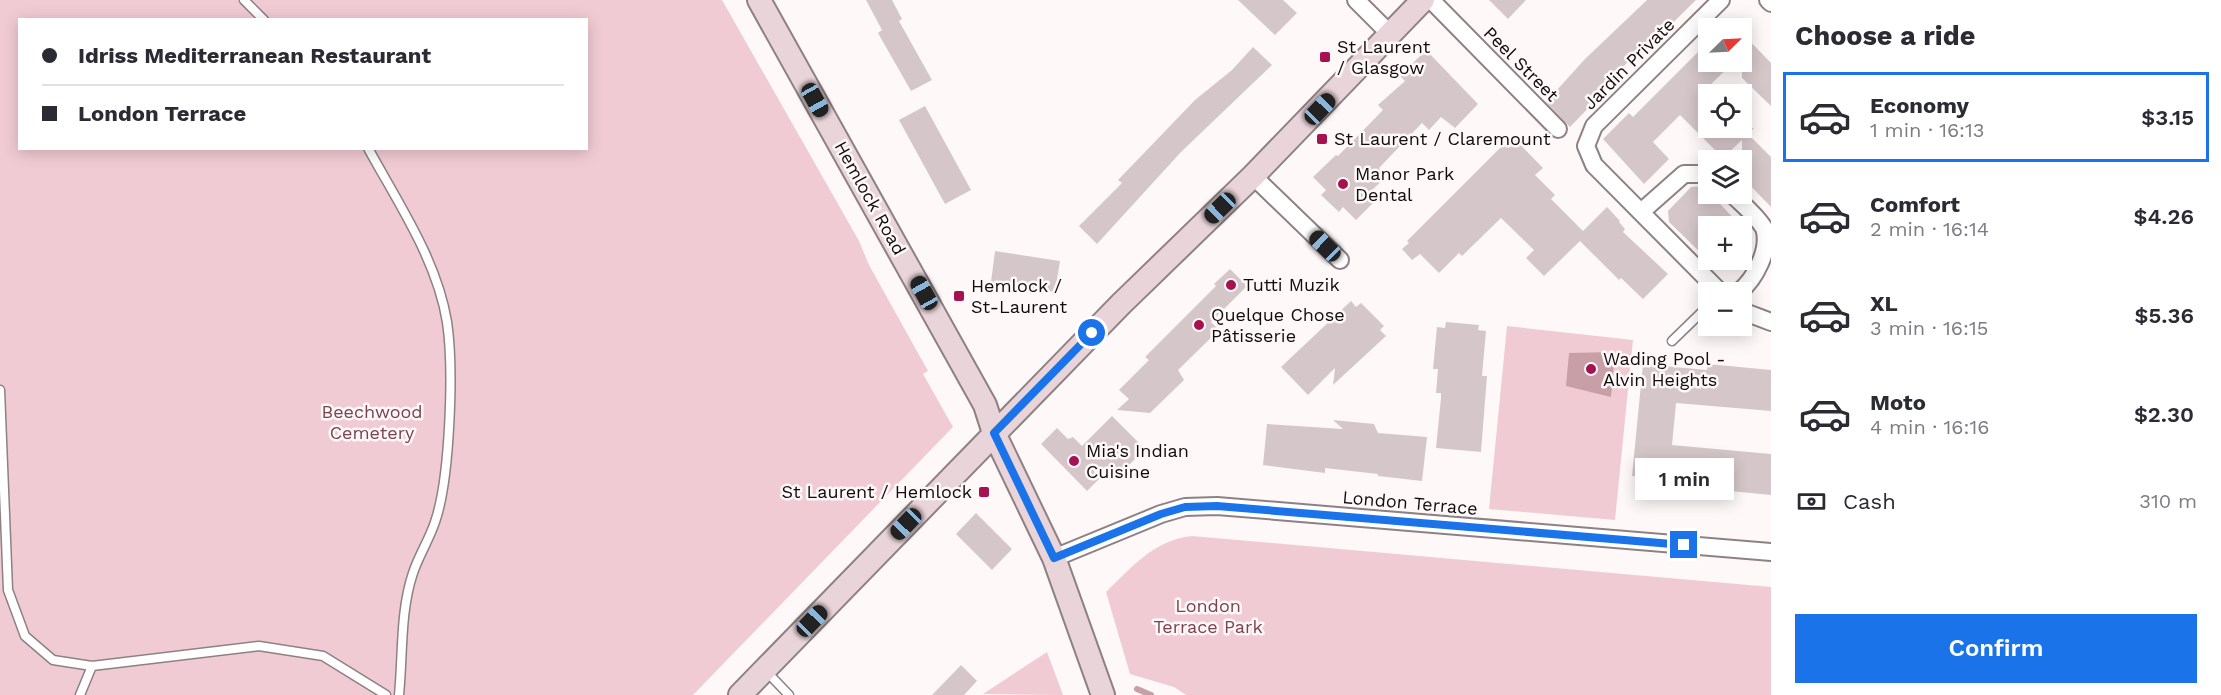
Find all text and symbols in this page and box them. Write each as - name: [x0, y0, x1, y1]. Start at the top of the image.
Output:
- street label: Jardin Private: [1579, 14, 1679, 114]
- north arrow: [1698, 18, 1752, 72]
- map controls: [1698, 18, 1752, 336]
- text: Choose a ride: [1795, 20, 1975, 52]
- street label: Peel Street: [1480, 22, 1563, 106]
- place label: St Laurent / Glasgow: [1337, 36, 1431, 78]
- text: Idriss Mediterranean Restaurant: [78, 43, 431, 68]
- marker: St Laurent / Glasgow: [1318, 50, 1332, 64]
- car: [798, 80, 832, 120]
- button: locate: [1698, 84, 1752, 138]
- car: [1301, 90, 1339, 128]
- icon: car: [1798, 90, 1852, 144]
- text: Economy: [1870, 93, 1969, 118]
- text: London Terrace: [78, 101, 246, 126]
- text: $3.15: [2141, 105, 2194, 130]
- text: 1 min · 16:13: [1870, 118, 1984, 142]
- place label: St Laurent / Claremount: [1334, 128, 1551, 149]
- marker: St Laurent / Claremount: [1315, 132, 1329, 146]
- street label: Hemlock Road: [830, 137, 910, 258]
- button: layers: [1698, 150, 1752, 204]
- place label: Manor Park Dental: [1355, 163, 1454, 205]
- marker: Manor Park Dental: [1336, 177, 1350, 191]
- car: [1201, 189, 1239, 227]
- icon: car: [1798, 189, 1852, 243]
- text: Comfort: [1870, 192, 1960, 217]
- text: $4.26: [2134, 204, 2194, 229]
- button: +: [1698, 216, 1752, 270]
- text: 2 min · 16:14: [1870, 217, 1989, 241]
- car: [1306, 227, 1344, 265]
- car: [907, 273, 941, 313]
- place label: Tutti Muzik: [1243, 274, 1340, 295]
- place label: Hemlock / St-Laurent: [971, 275, 1068, 317]
- marker: Tutti Muzik: [1224, 278, 1238, 292]
- button: −: [1698, 282, 1752, 336]
- icon: car: [1798, 288, 1852, 342]
- marker: Hemlock / St-Laurent: [952, 289, 966, 303]
- text: XL: [1870, 291, 1898, 316]
- text: $5.36: [2135, 303, 2194, 328]
- place label: Quelque Chose Pâtisserie: [1211, 304, 1345, 346]
- text: 3 min · 16:15: [1870, 316, 1988, 340]
- marker: Quelque Chose Pâtisserie: [1192, 318, 1206, 332]
- route start: [1078, 319, 1105, 346]
- place label: Wading Pool - Alvin Heights: [1603, 348, 1725, 390]
- marker: Wading Pool - Alvin Heights: [1584, 362, 1598, 376]
- icon: car: [1798, 387, 1852, 441]
- text: Moto: [1870, 390, 1926, 415]
- park label: Beechwood Cemetery: [321, 401, 423, 443]
- text: $2.30: [2134, 402, 2194, 427]
- text: 4 min · 16:16: [1870, 415, 1989, 439]
- place label: Mia's Indian Cuisine: [1086, 440, 1189, 482]
- marker: Mia's Indian Cuisine: [1067, 454, 1081, 468]
- callout: 1 min: [1634, 458, 1734, 500]
- text: 1 min: [1659, 467, 1710, 491]
- place label: St Laurent / Hemlock: [781, 481, 972, 502]
- marker: St Laurent / Hemlock: [977, 485, 991, 499]
- icon: cash: [1795, 485, 1828, 518]
- street label: London Terrace: [1342, 486, 1479, 519]
- text: Cash: [1843, 489, 1896, 514]
- text: 310 m: [2139, 489, 2197, 513]
- car: [887, 505, 925, 543]
- route end: [1670, 531, 1697, 558]
- park label: London Terrace Park: [1153, 595, 1263, 637]
- car: [793, 602, 831, 640]
- button: Confirm: [1795, 614, 2197, 683]

